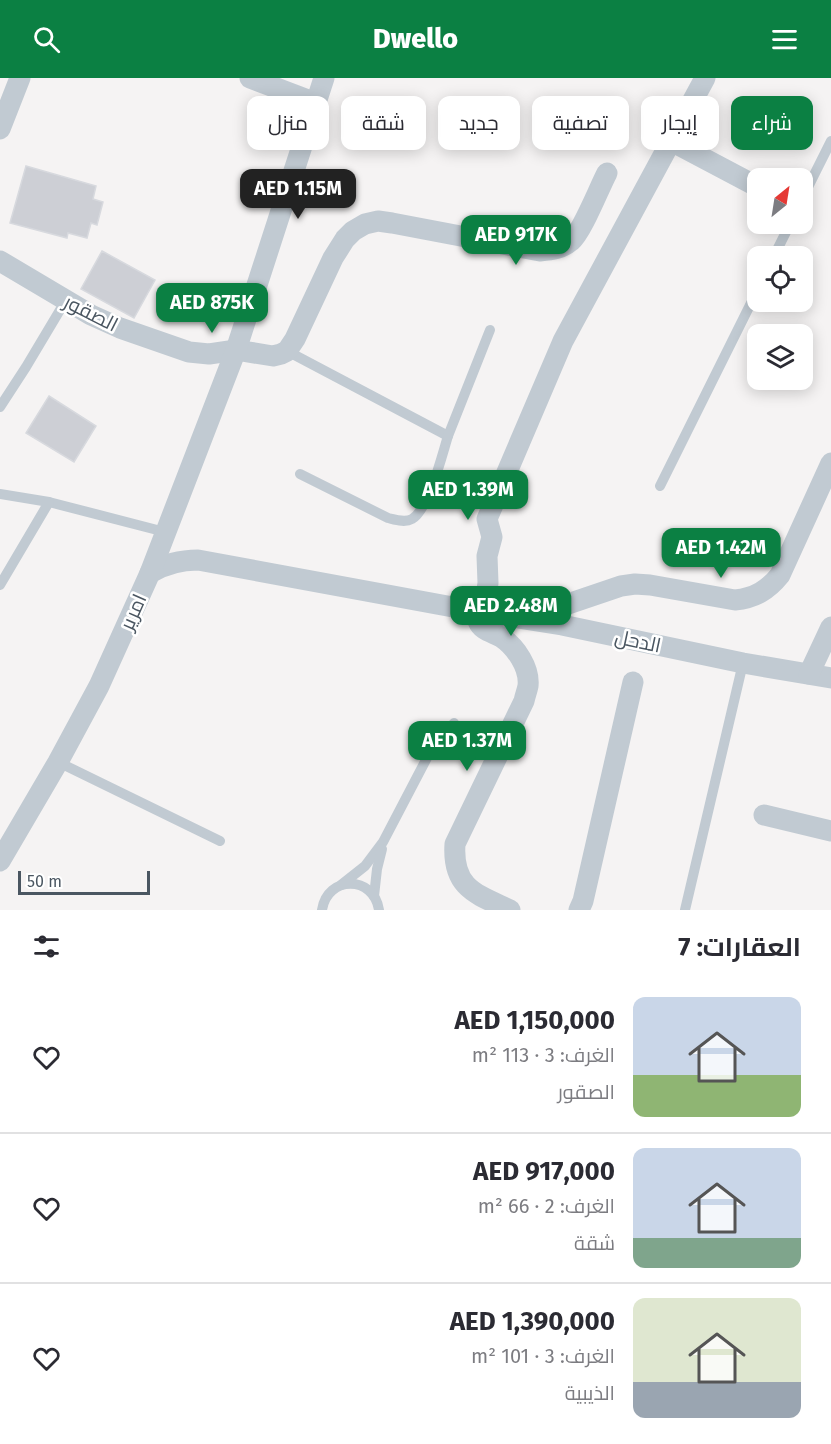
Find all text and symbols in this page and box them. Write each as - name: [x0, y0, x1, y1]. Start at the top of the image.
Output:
- icon: search: [30, 23, 63, 56]
- text: Dwello: [373, 23, 458, 55]
- icon: menu: [768, 23, 801, 56]
- chip: منزل: [247, 96, 329, 150]
- chip: شقة: [341, 96, 426, 150]
- chip: جديد: [438, 96, 520, 150]
- chip: تصفية: [532, 96, 629, 150]
- chip: إيجار: [641, 96, 719, 150]
- chip: شراء: [731, 96, 813, 150]
- north arrow: [747, 168, 813, 234]
- map controls: [747, 168, 813, 390]
- pin: AED 1.15M: [229, 169, 367, 220]
- text: AED 1.15M: [254, 176, 342, 200]
- pin: AED 917K: [454, 215, 578, 266]
- text: AED 917K: [475, 222, 557, 246]
- button: locate: [747, 246, 813, 312]
- pin: AED 875K: [150, 283, 274, 334]
- street label: الصقور: [59, 289, 122, 337]
- text: AED 875K: [170, 290, 254, 314]
- button: layers: [747, 324, 813, 390]
- pin: AED 1.39M: [399, 470, 537, 521]
- text: AED 1.39M: [422, 477, 514, 501]
- pin: AED 1.42M: [652, 528, 790, 579]
- text: AED 1.42M: [676, 535, 766, 559]
- pin: AED 2.48M: [442, 586, 580, 637]
- street label: امرير: [114, 590, 152, 635]
- text: AED 2.48M: [464, 593, 558, 617]
- street label: الدحل: [612, 624, 663, 659]
- pin: AED 1.37M: [398, 721, 536, 772]
- text: AED 1.37M: [422, 728, 512, 752]
- scale bar: [18, 868, 150, 896]
- text: 50 m: [27, 872, 62, 891]
- icon: filters: [30, 930, 63, 963]
- text: العقارات: 7: [678, 932, 801, 963]
- text: AED 1,150,000: [454, 1005, 615, 1036]
- icon: home: [681, 1021, 753, 1093]
- icon: heart: [30, 1041, 63, 1074]
- text: الغرف: 3 · 113 m²: [472, 1043, 615, 1067]
- text: الصقور: [557, 1080, 615, 1104]
- text: AED 917,000: [473, 1156, 615, 1187]
- icon: home: [681, 1172, 753, 1244]
- icon: heart: [30, 1192, 63, 1225]
- text: الغرف: 2 · 66 m²: [478, 1194, 615, 1218]
- text: شقة: [574, 1231, 615, 1255]
- text: AED 1,390,000: [450, 1306, 615, 1337]
- icon: home: [681, 1322, 753, 1394]
- icon: heart: [30, 1342, 63, 1375]
- text: الغرف: 3 · 101 m²: [471, 1344, 615, 1368]
- text: الذيبية: [565, 1381, 615, 1405]

